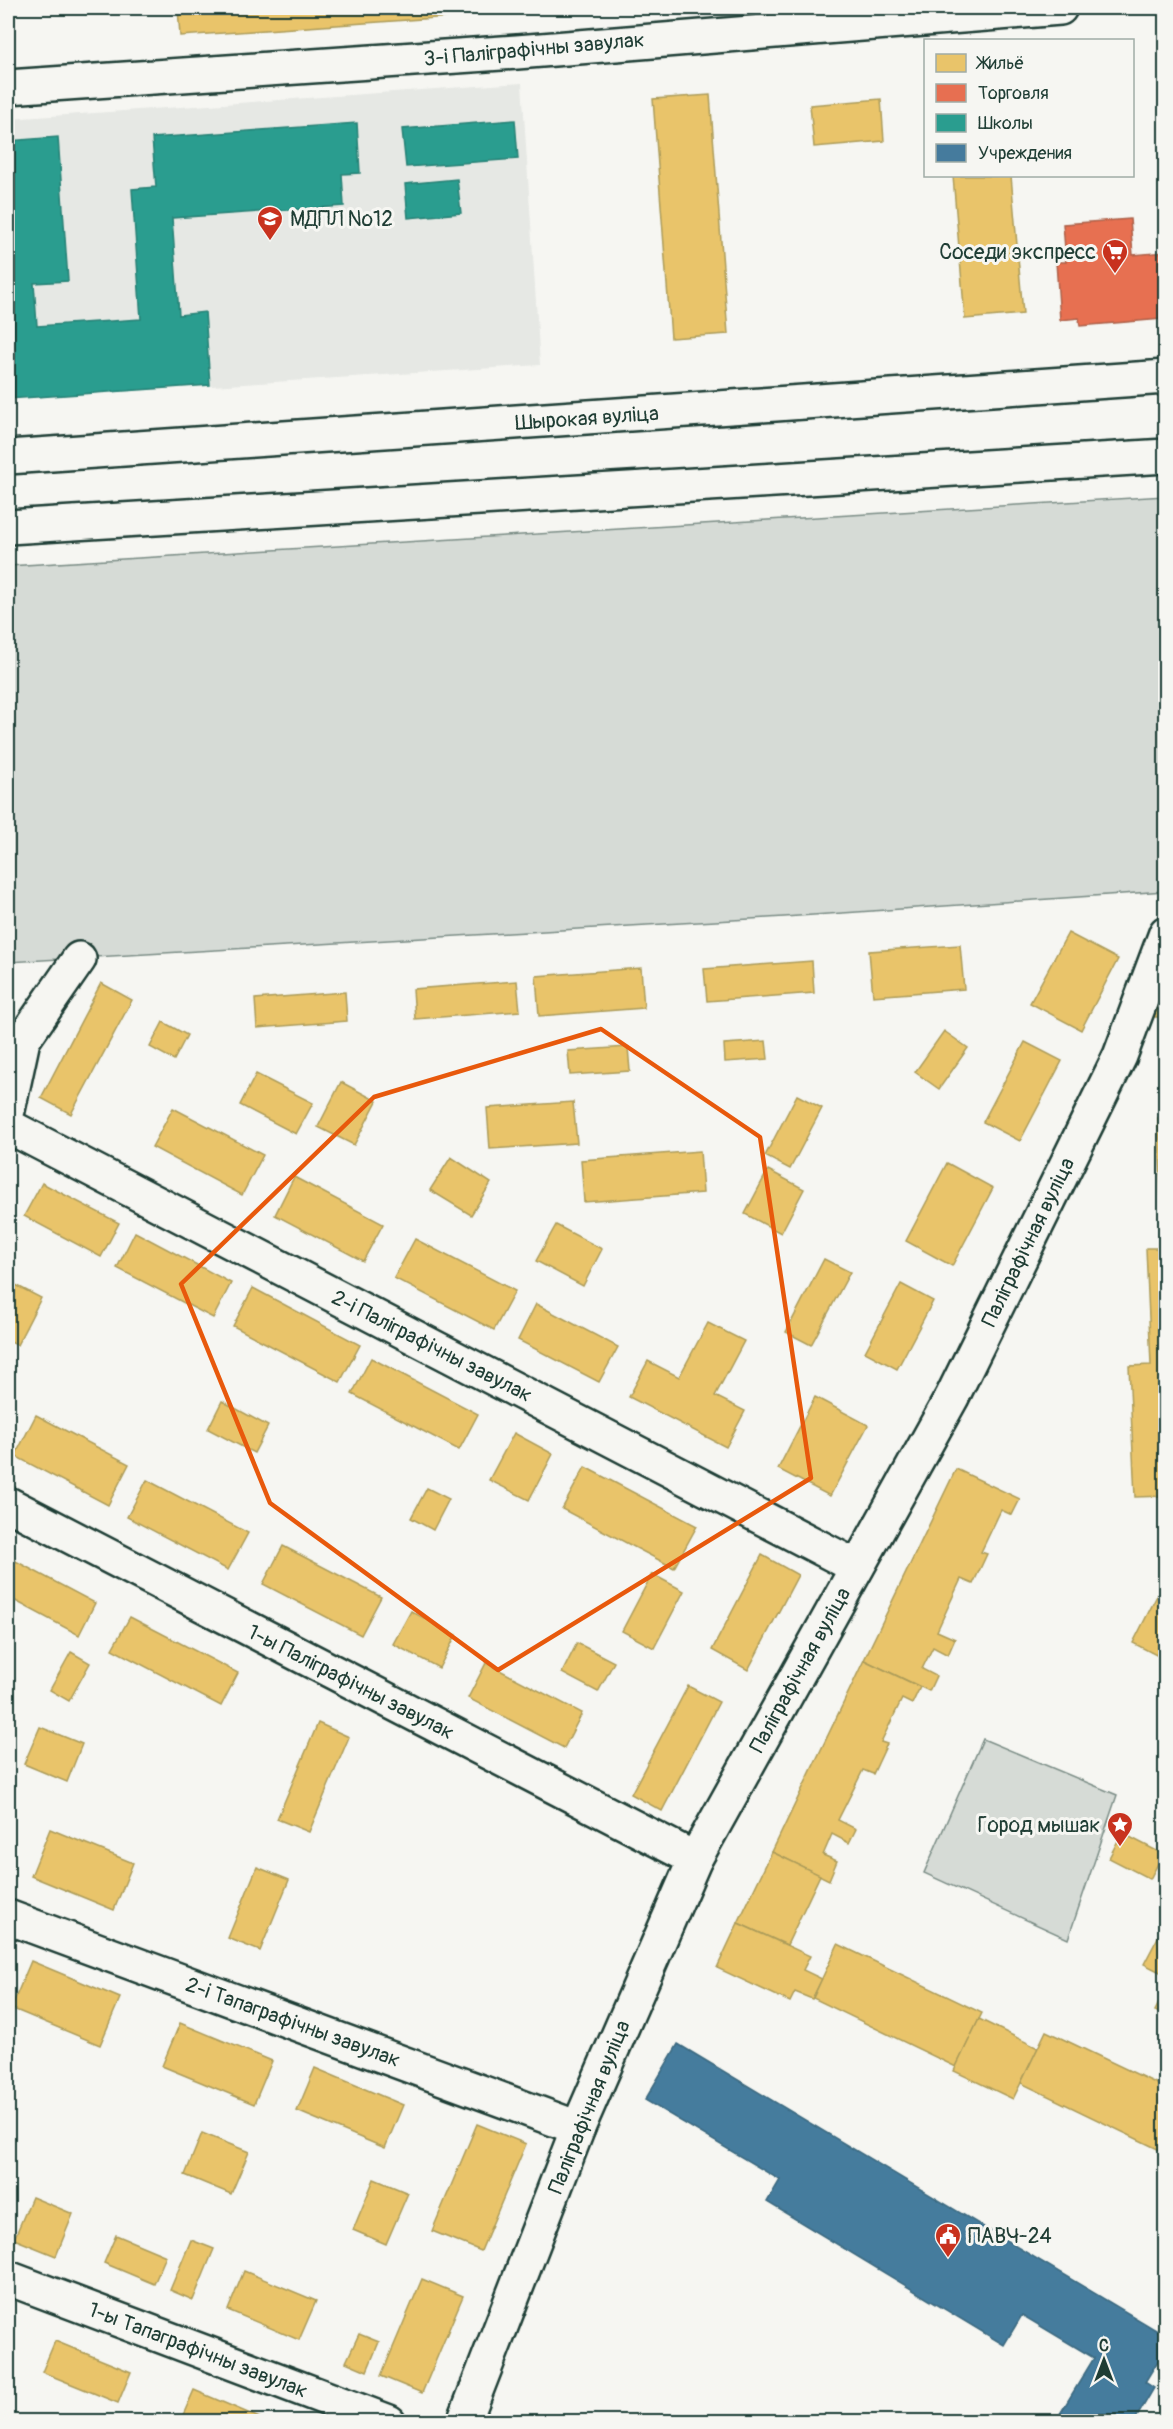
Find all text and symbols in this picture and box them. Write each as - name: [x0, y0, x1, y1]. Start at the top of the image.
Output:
- street label: 3-і Паліграфічны завулак: [423, 26, 646, 73]
- legend: [924, 39, 1134, 177]
- text: Жильё: [975, 52, 1024, 75]
- text: Торговля: [978, 82, 1049, 105]
- text: Школы: [978, 112, 1033, 135]
- text: Учреждения: [978, 142, 1072, 165]
- school or university icon: МДПЛ №12: [255, 204, 285, 242]
- place label: МДПЛ №12: [290, 206, 393, 233]
- supermarket icon: Соседи экспресс: [1100, 237, 1130, 275]
- place label: Соседи экспресс: [939, 239, 1096, 266]
- street label: Шырокая вуліца: [514, 400, 660, 437]
- street label: Паліграфічная вуліца: [976, 1153, 1081, 1331]
- street label: 2-і Паліграфічны завулак: [327, 1284, 537, 1409]
- street label: Паліграфічная вуліца: [744, 1583, 857, 1758]
- street label: 1-ы Паліграфічны завулак: [243, 1619, 459, 1746]
- place icon: Город мышак: [1105, 1810, 1135, 1848]
- place label: Город мышак: [978, 1812, 1100, 1839]
- street label: 2-і Тапаграфічны завулак: [182, 1971, 404, 2074]
- street label: Паліграфічная вуліца: [542, 2016, 637, 2198]
- public building icon: ПАВЧ-24: [933, 2221, 963, 2259]
- place label: ПАВЧ-24: [968, 2223, 1052, 2250]
- street label: 1-ы Тапаграфічны завулак: [84, 2296, 311, 2405]
- north arrow: [1074, 2330, 1134, 2390]
- text: С: [1099, 2336, 1109, 2356]

